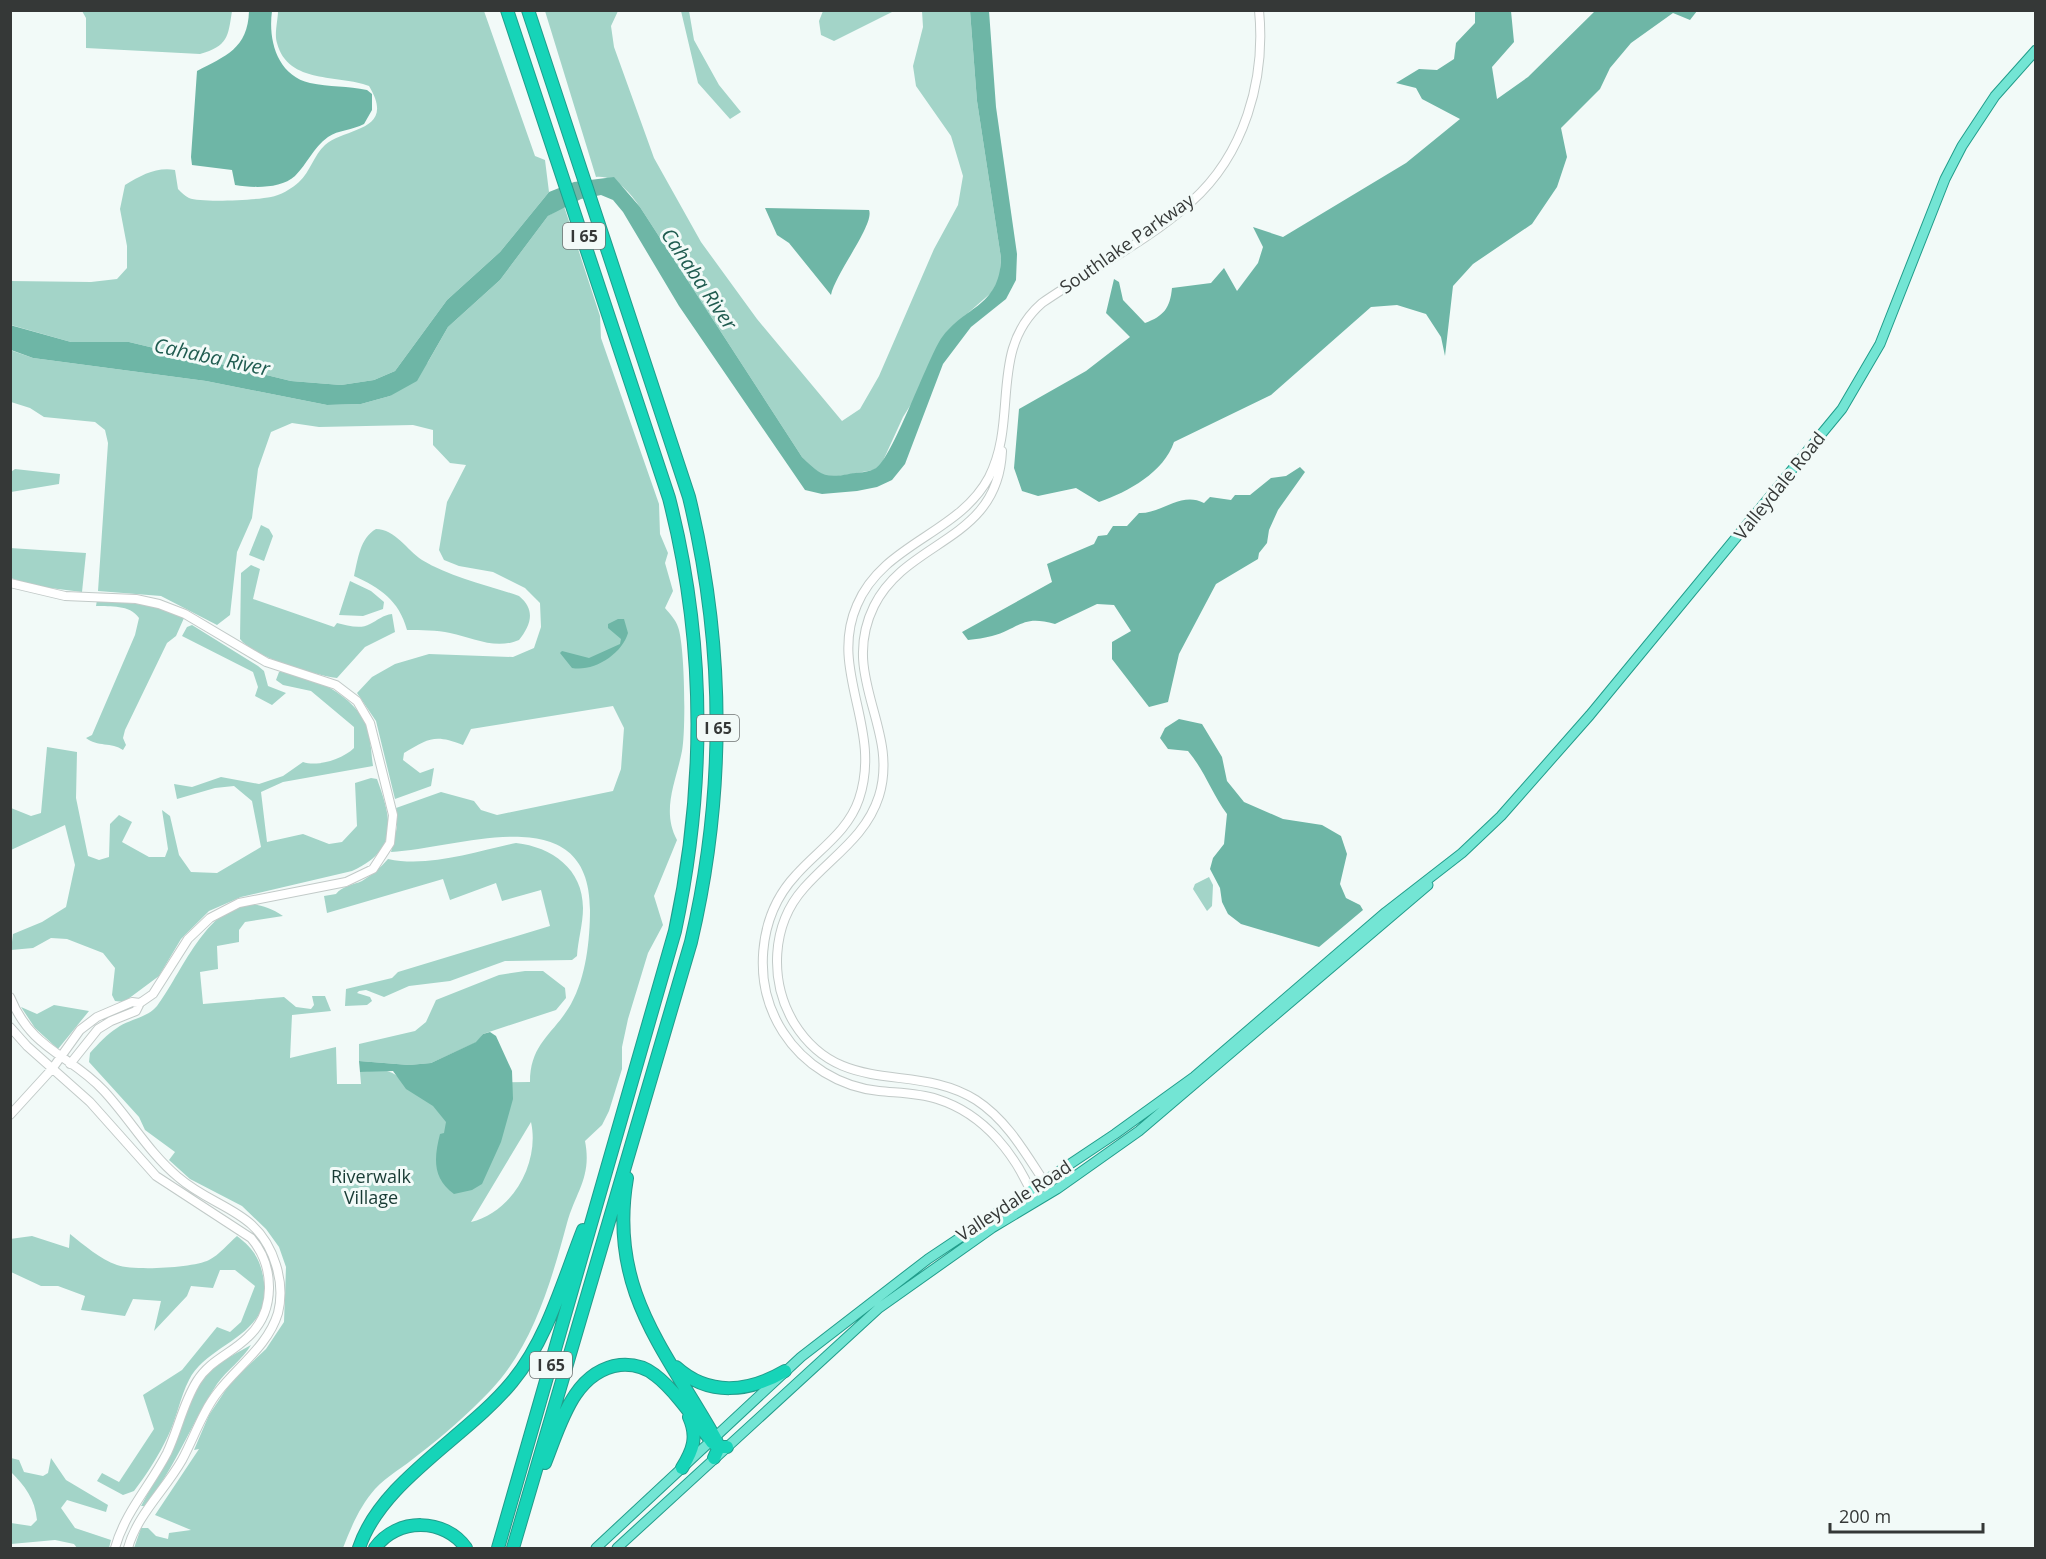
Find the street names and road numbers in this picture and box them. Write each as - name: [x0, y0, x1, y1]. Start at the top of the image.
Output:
- street label: Southlake Parkway: [1055, 187, 1199, 298]
- road number: I 65: [563, 223, 605, 249]
- street label: Valleydale Road: [1728, 426, 1830, 544]
- road number: I 65: [697, 715, 739, 741]
- street label: Valleydale Road: [951, 1154, 1075, 1246]
- road number: I 65: [530, 1352, 572, 1378]

